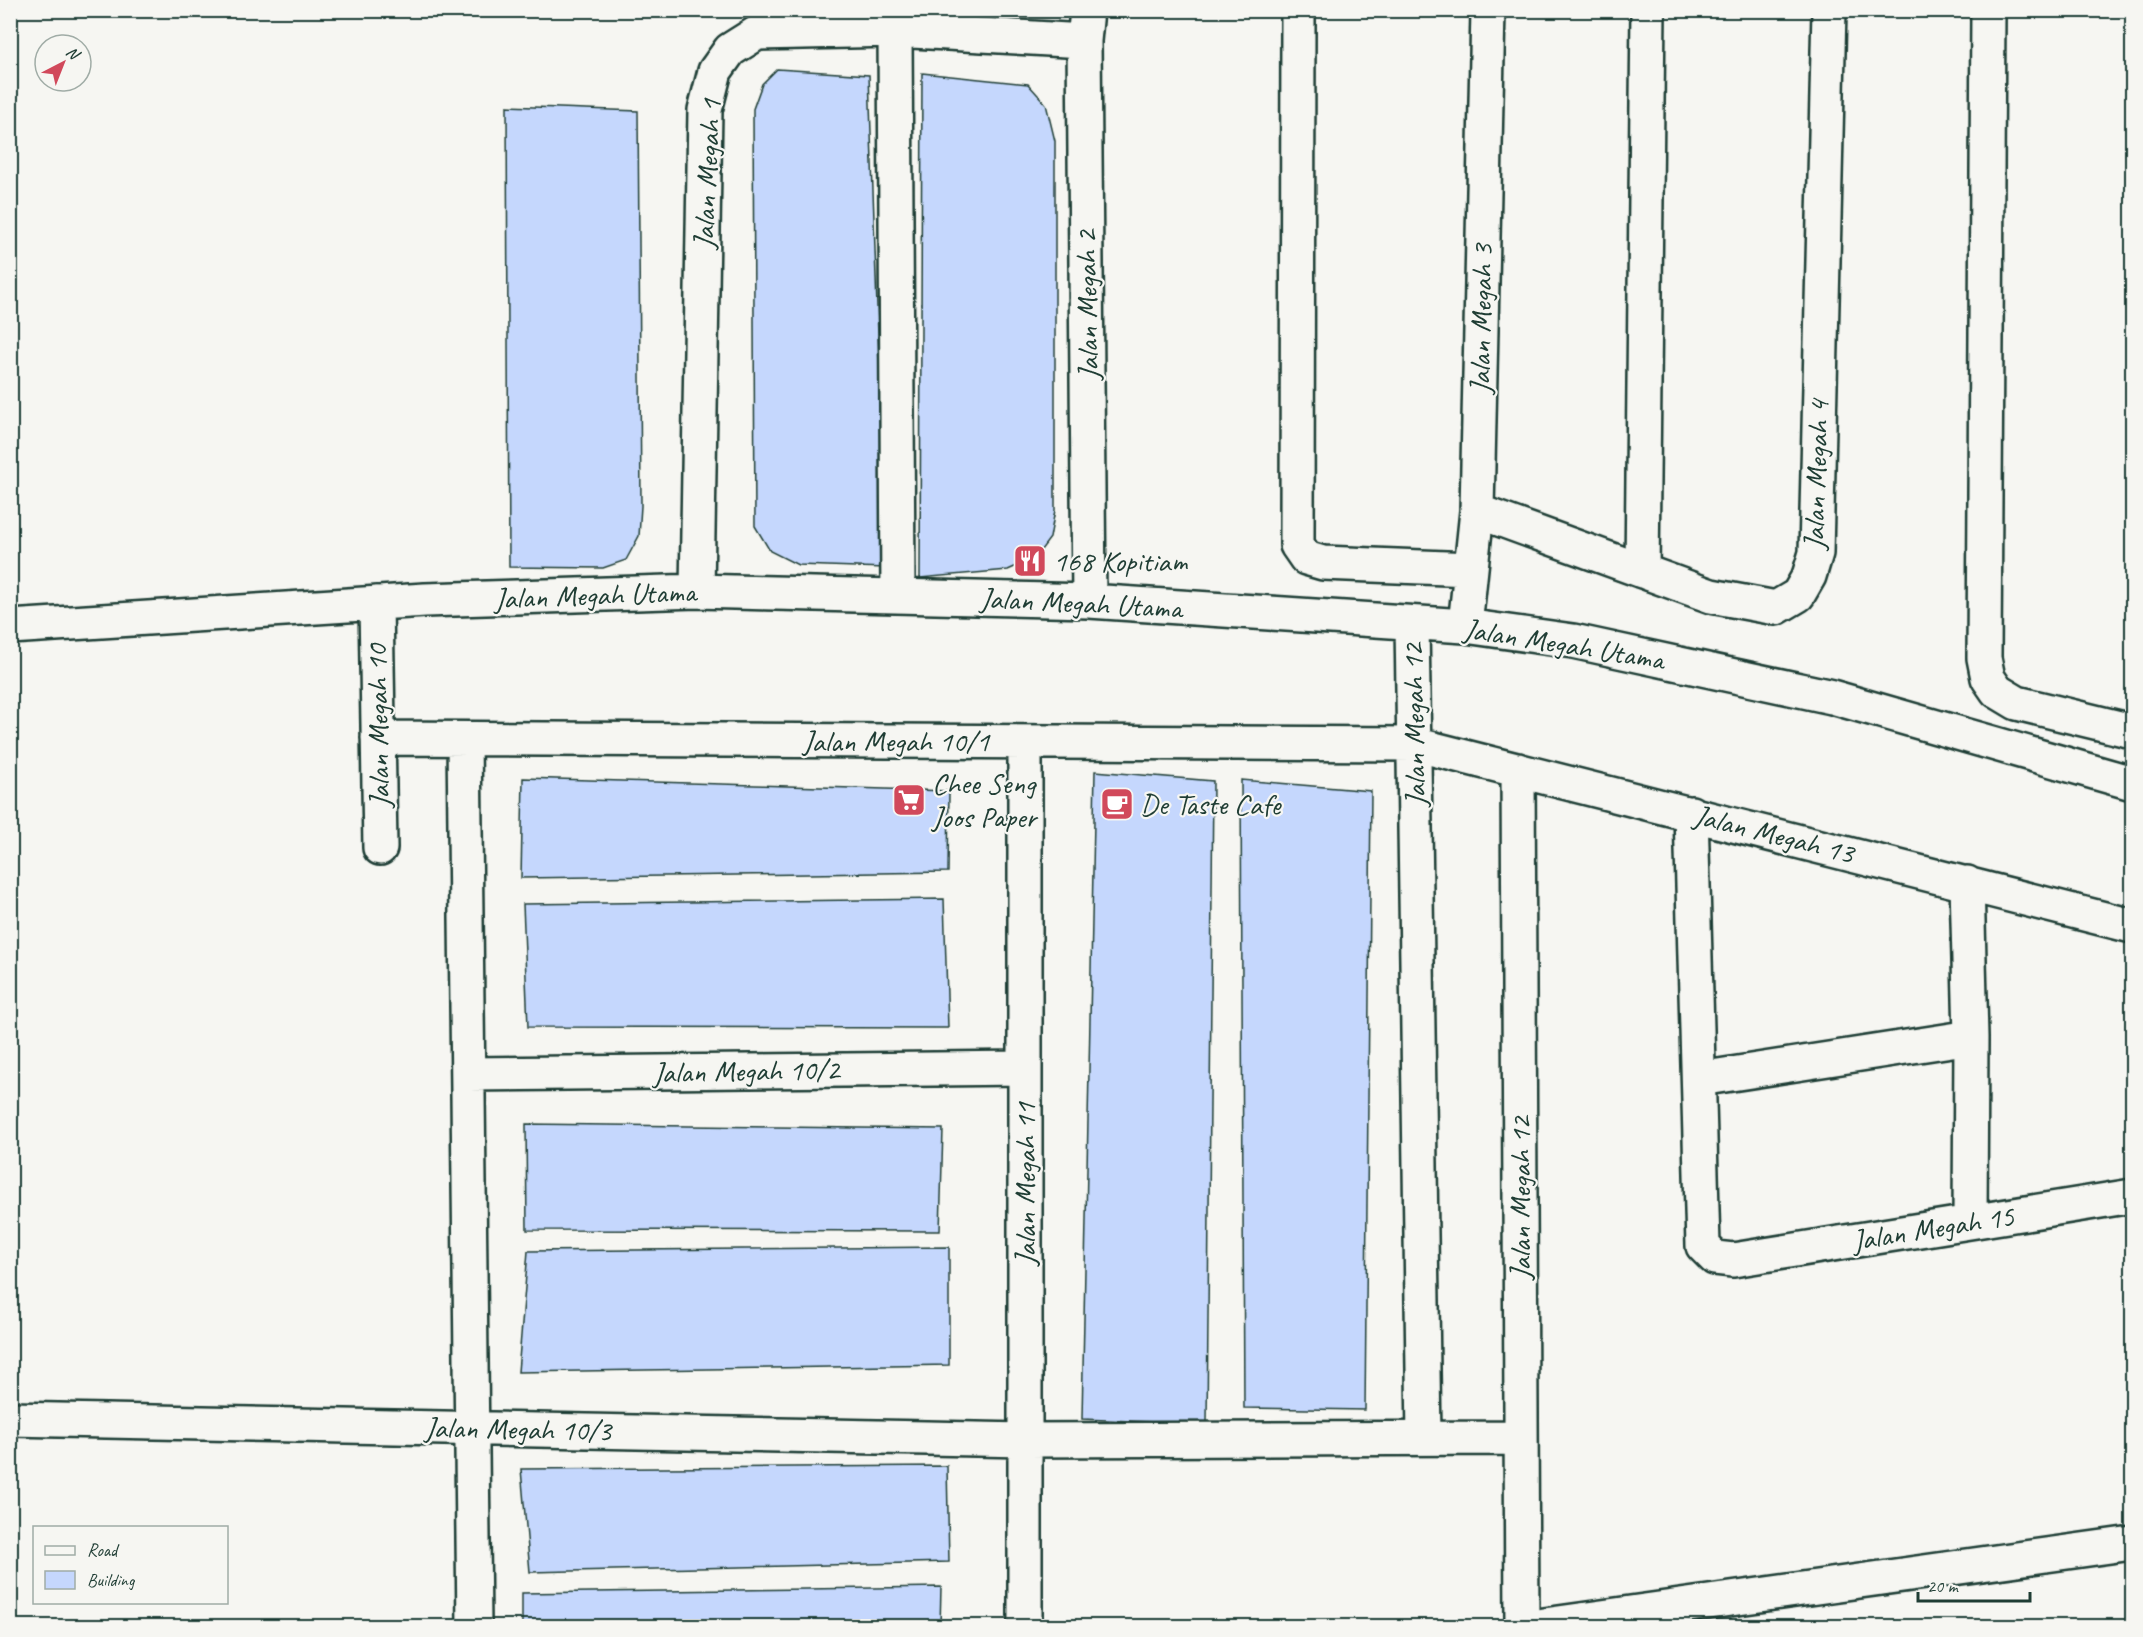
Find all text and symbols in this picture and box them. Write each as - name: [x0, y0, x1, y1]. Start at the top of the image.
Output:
- north arrow: [33, 33, 93, 93]
- text: N: [62, 42, 85, 65]
- street label: Jalan Megah 1: [684, 97, 730, 252]
- street label: Jalan Megah 2: [1067, 227, 1107, 382]
- street label: Jalan Megah 3: [1461, 241, 1501, 396]
- street label: Jalan Megah 4: [1794, 397, 1838, 552]
- place label: 168 Kopitiam: [1053, 542, 1188, 580]
- restaurant icon: 168 Kopitiam: [1012, 543, 1048, 579]
- street label: Jalan Megah Utama: [492, 572, 699, 618]
- street label: Jalan Megah Utama: [977, 579, 1185, 627]
- street label: Jalan Megah Utama: [1459, 609, 1669, 679]
- street label: Jalan Megah 12: [1394, 641, 1434, 809]
- street label: Jalan Megah 10: [358, 642, 398, 810]
- street label: Jalan Megah 10/1: [801, 722, 991, 760]
- place label: Chee Seng Joos Paper: [930, 764, 1039, 836]
- supermarket icon: Chee Seng Joos Paper: [891, 782, 927, 818]
- place label: De Taste Cafe: [1140, 785, 1283, 823]
- cafe icon: De Taste Cafe: [1099, 786, 1135, 822]
- street label: Jalan Megah 13: [1688, 795, 1860, 873]
- street label: Jalan Megah 10/2: [650, 1050, 842, 1092]
- street label: Jalan Megah 11: [1006, 1101, 1044, 1268]
- street label: Jalan Megah 12: [1501, 1114, 1539, 1282]
- street label: Jalan Megah 15: [1847, 1196, 2018, 1260]
- street label: Jalan Megah 10/3: [422, 1408, 614, 1450]
- legend: [33, 1526, 228, 1604]
- text: Road: [87, 1539, 120, 1561]
- scale bar: [1918, 1565, 2030, 1603]
- text: Building: [87, 1569, 136, 1591]
- text: 20 m: [1927, 1575, 1960, 1597]

